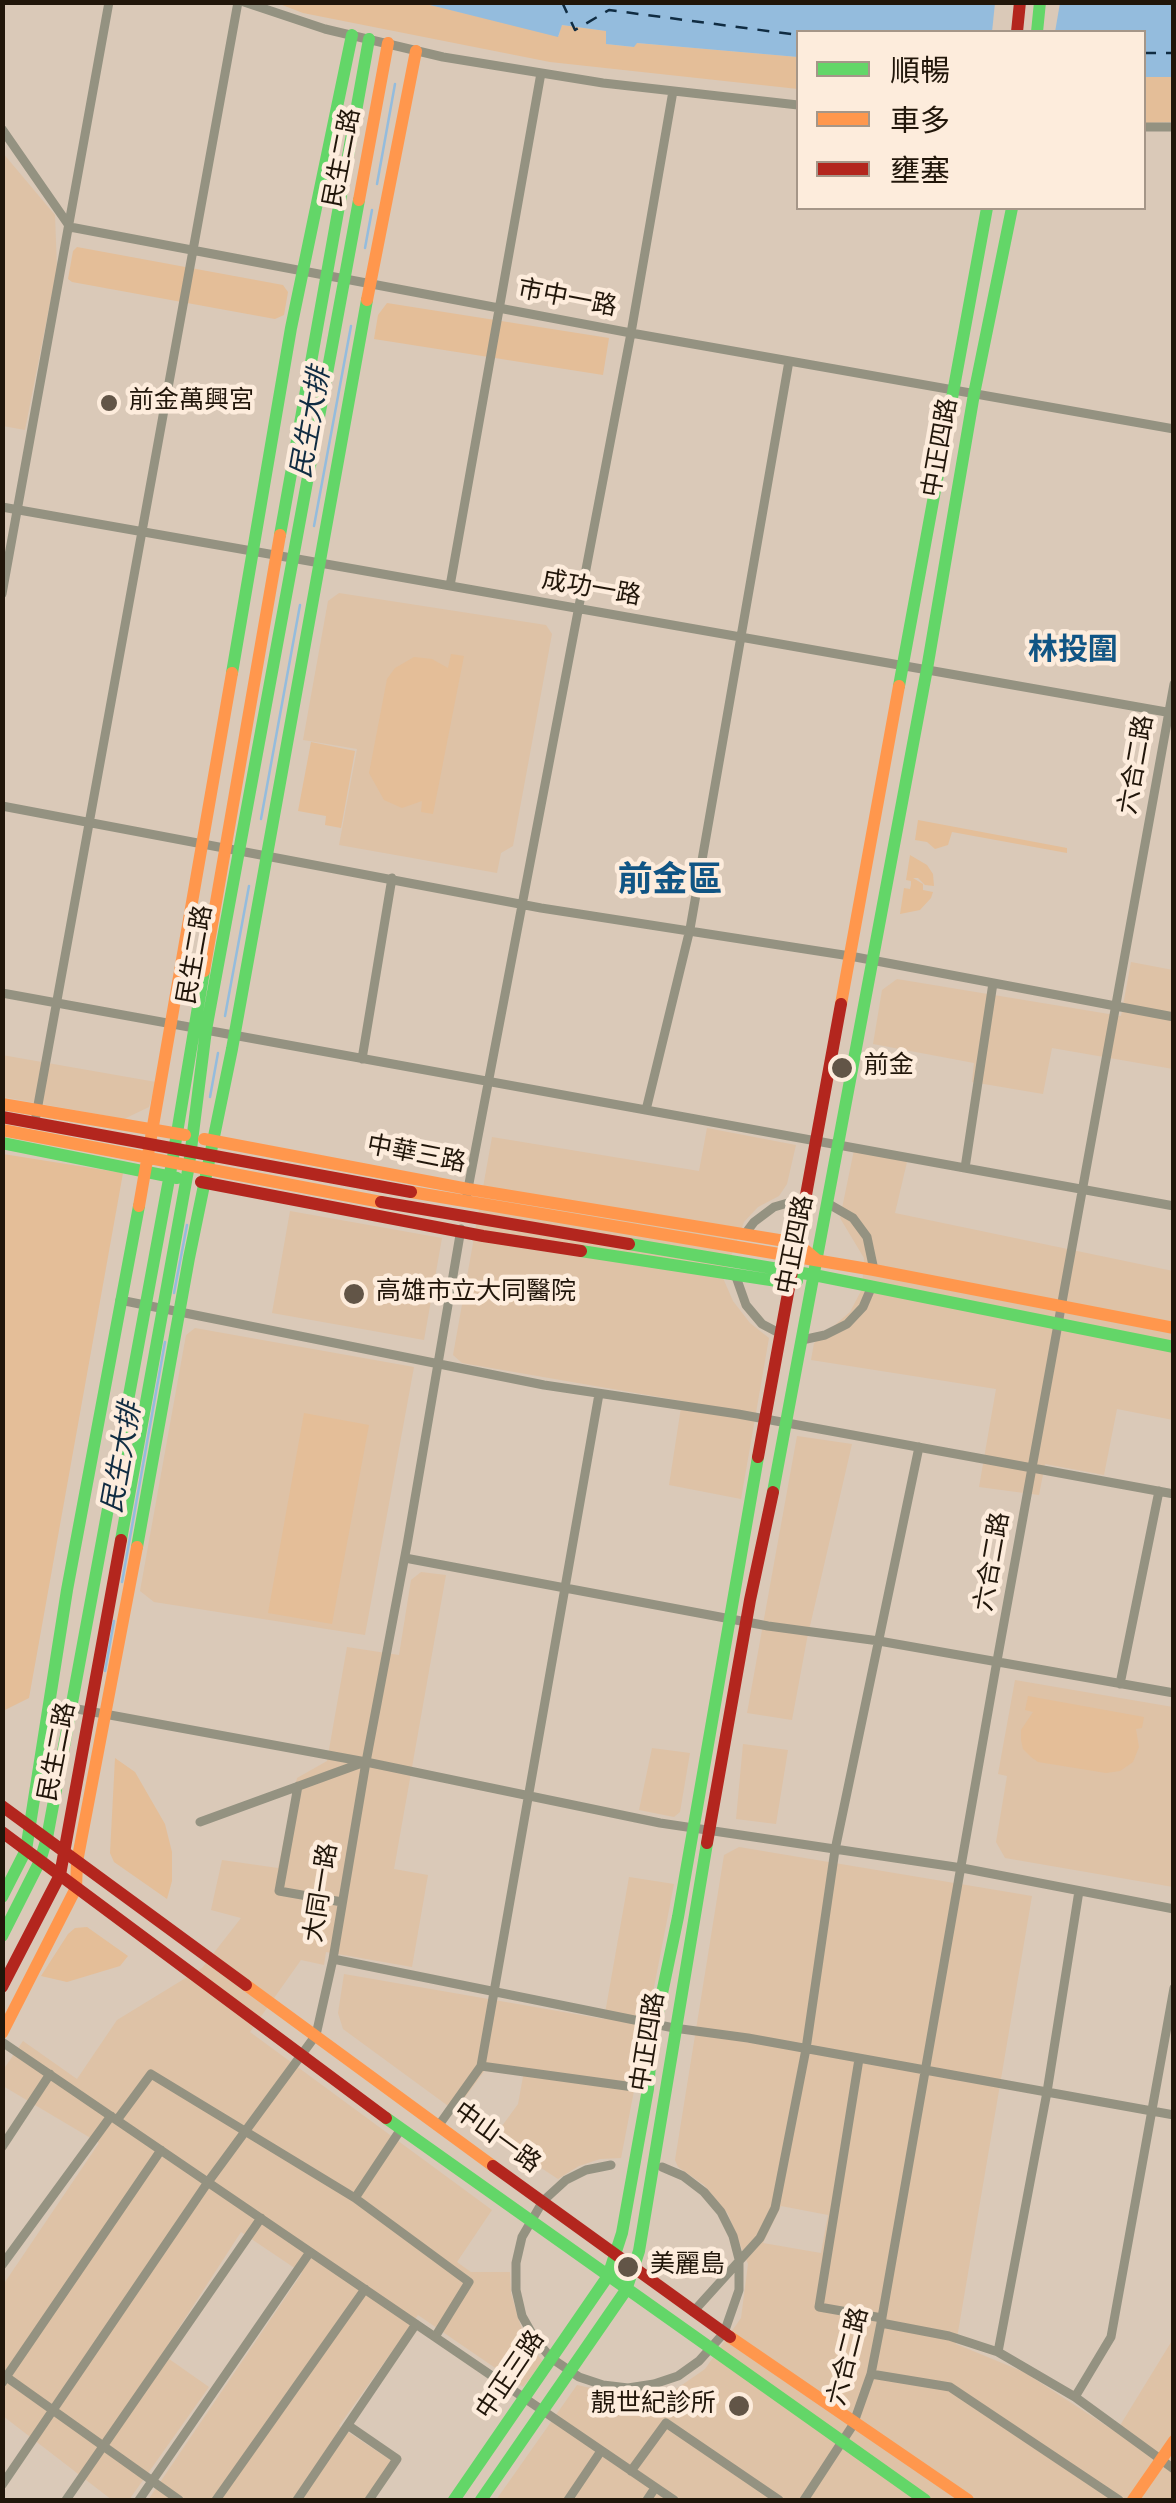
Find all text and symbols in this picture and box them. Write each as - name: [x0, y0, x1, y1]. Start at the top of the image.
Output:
- legend: [796, 30, 1146, 210]
- text: 順暢: [890, 50, 950, 93]
- text: 車多: [890, 100, 950, 143]
- street label: 民生二路: [320, 106, 368, 210]
- text: 壅塞: [890, 150, 950, 193]
- street label: 市中一路: [515, 276, 619, 324]
- water label: 民生大排: [287, 365, 339, 481]
- place label: 前金萬興宮: [129, 388, 254, 418]
- marker: 前金萬興宮: [98, 392, 120, 414]
- street label: 中正四路: [919, 396, 965, 500]
- street label: 成功一路: [539, 567, 643, 613]
- district label: 林投圍: [1028, 634, 1118, 670]
- street label: 六合二路: [1115, 713, 1161, 817]
- district label: 前金區: [618, 862, 722, 904]
- street label: 民生二路: [174, 903, 220, 1007]
- place label: 前金: [864, 1053, 914, 1083]
- marker: 前金: [829, 1055, 855, 1081]
- street label: 中華三路: [364, 1132, 468, 1180]
- street label: 中正四路: [773, 1193, 821, 1297]
- place label: 高雄市立大同醫院: [376, 1279, 576, 1309]
- marker: 高雄市立大同醫院: [341, 1281, 367, 1307]
- water label: 民生大排: [98, 1400, 150, 1516]
- street label: 六合二路: [971, 1510, 1017, 1614]
- street label: 民生二路: [35, 1700, 83, 1804]
- street label: 大同一路: [300, 1841, 346, 1945]
- street label: 中正四路: [627, 1990, 673, 2094]
- street label: 中山一路: [447, 2097, 545, 2181]
- place label: 美麗島: [650, 2252, 725, 2282]
- marker: 美麗島: [615, 2254, 641, 2280]
- street label: 六合二路: [823, 2305, 877, 2409]
- street label: 中正三路: [472, 2326, 552, 2426]
- place label: 靚世紀診所: [591, 2391, 716, 2421]
- marker: 靚世紀診所: [726, 2393, 752, 2419]

